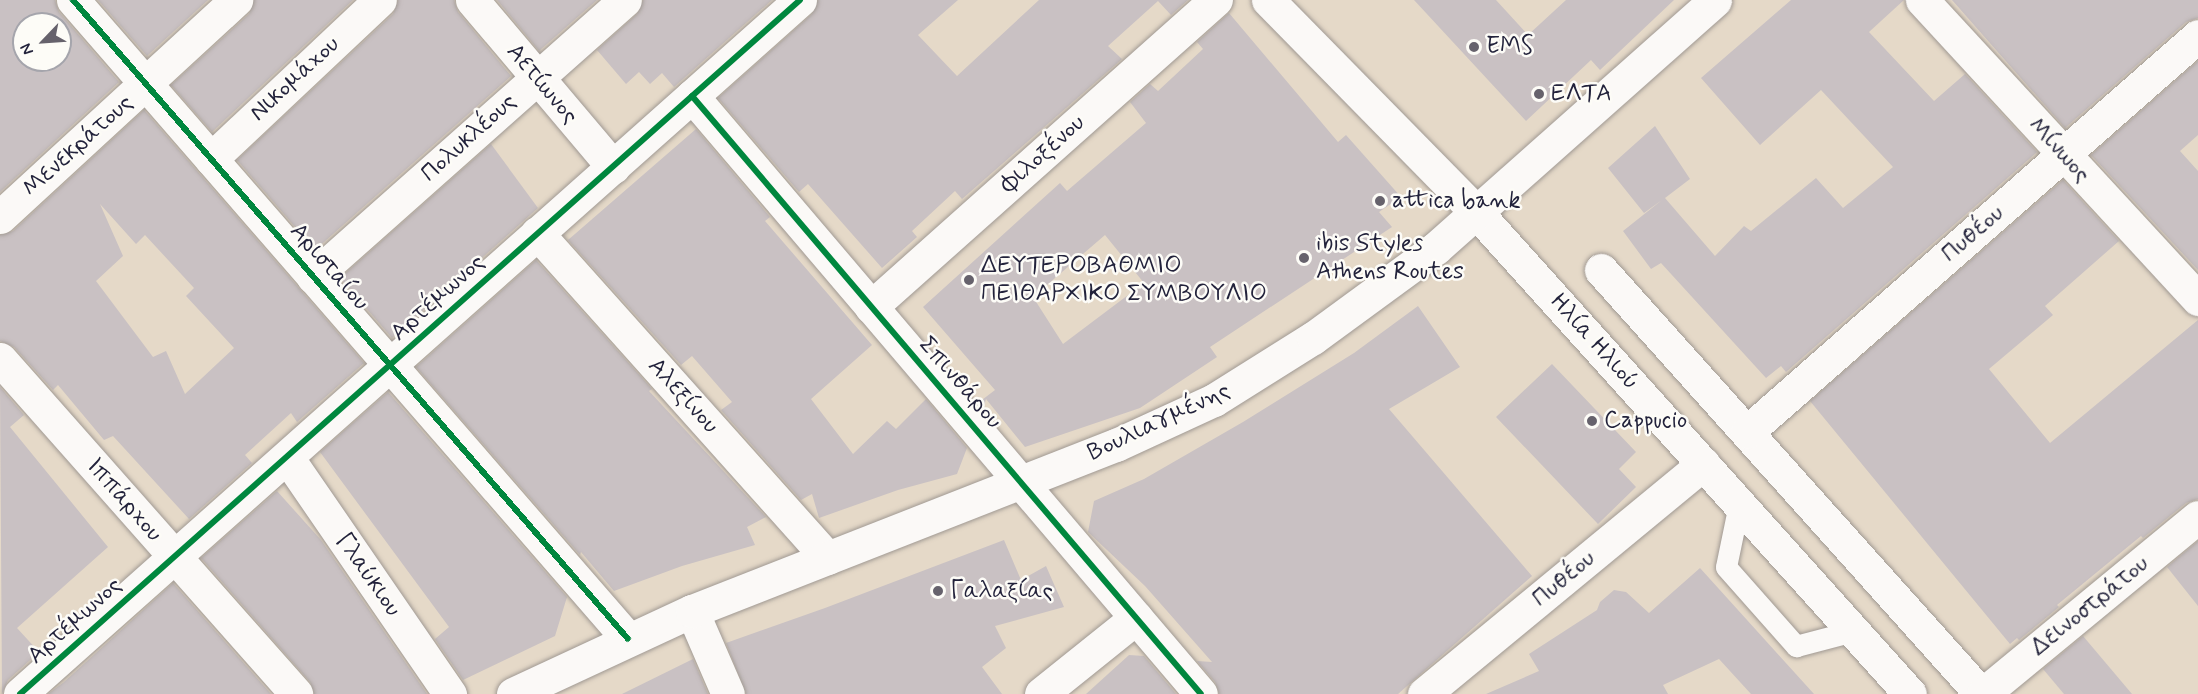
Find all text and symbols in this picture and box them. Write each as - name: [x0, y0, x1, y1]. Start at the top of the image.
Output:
- north arrow: [12, 12, 72, 72]
- street label: Νικομάχου: [244, 30, 346, 128]
- place label: EMS: [1486, 33, 1533, 61]
- street label: Αετίωνος: [500, 38, 584, 130]
- text: N: [15, 40, 39, 58]
- marker: EMS: [1467, 40, 1481, 54]
- place label: ΕΛΤΑ: [1551, 80, 1612, 108]
- marker: ΕΛΤΑ: [1532, 87, 1546, 101]
- street label: Πολυκλέους: [415, 88, 523, 188]
- street label: Μενεκράτους: [17, 89, 139, 203]
- street label: Φιλοξένου: [995, 109, 1091, 199]
- street label: Μίνωος: [2022, 111, 2096, 189]
- place label: attica bank: [1392, 187, 1511, 215]
- marker: attica bank: [1373, 194, 1387, 208]
- street label: Πυθέου: [1936, 199, 2010, 269]
- street label: Αρισταίου: [283, 217, 375, 317]
- place label: ibis Styles Athens Routes: [1316, 230, 1455, 286]
- street label: Αρτέμωνος: [385, 248, 491, 348]
- marker: ibis Styles Athens Routes: [1297, 251, 1311, 265]
- place label: ΔΕΥΤΕΡΟΒΑΘΜΙΟ ΠΕΙΘΑΡΧΙΚΟ ΣΥΜΒΟΥΛΙΟ: [981, 252, 1267, 308]
- marker: ΔΕΥΤΕΡΟΒΑΘΜΙΟ ΠΕΙΘΑΡΧΙΚΟ ΣΥΜΒΟΥΛΙΟ: [962, 273, 976, 287]
- street label: Ηλία Ηλιού: [1543, 288, 1645, 396]
- street label: Σπινθάρου: [912, 331, 1008, 435]
- street label: Αλεξίνου: [641, 352, 725, 440]
- street label: Βουλιαγμένης: [1083, 376, 1235, 468]
- place label: Cappucio: [1604, 407, 1687, 435]
- marker: Cappucio: [1585, 414, 1599, 428]
- street label: Ιππάρχου: [80, 452, 168, 548]
- street label: Γλαύκιου: [329, 528, 407, 622]
- street label: Πυθέου: [1527, 544, 1601, 614]
- street label: Δεινοστράτου: [2025, 550, 2155, 662]
- street label: Αρτέμωνος: [22, 571, 128, 671]
- place label: Γαλαξίας: [950, 577, 1053, 605]
- marker: Γαλαξίας: [931, 584, 945, 598]

